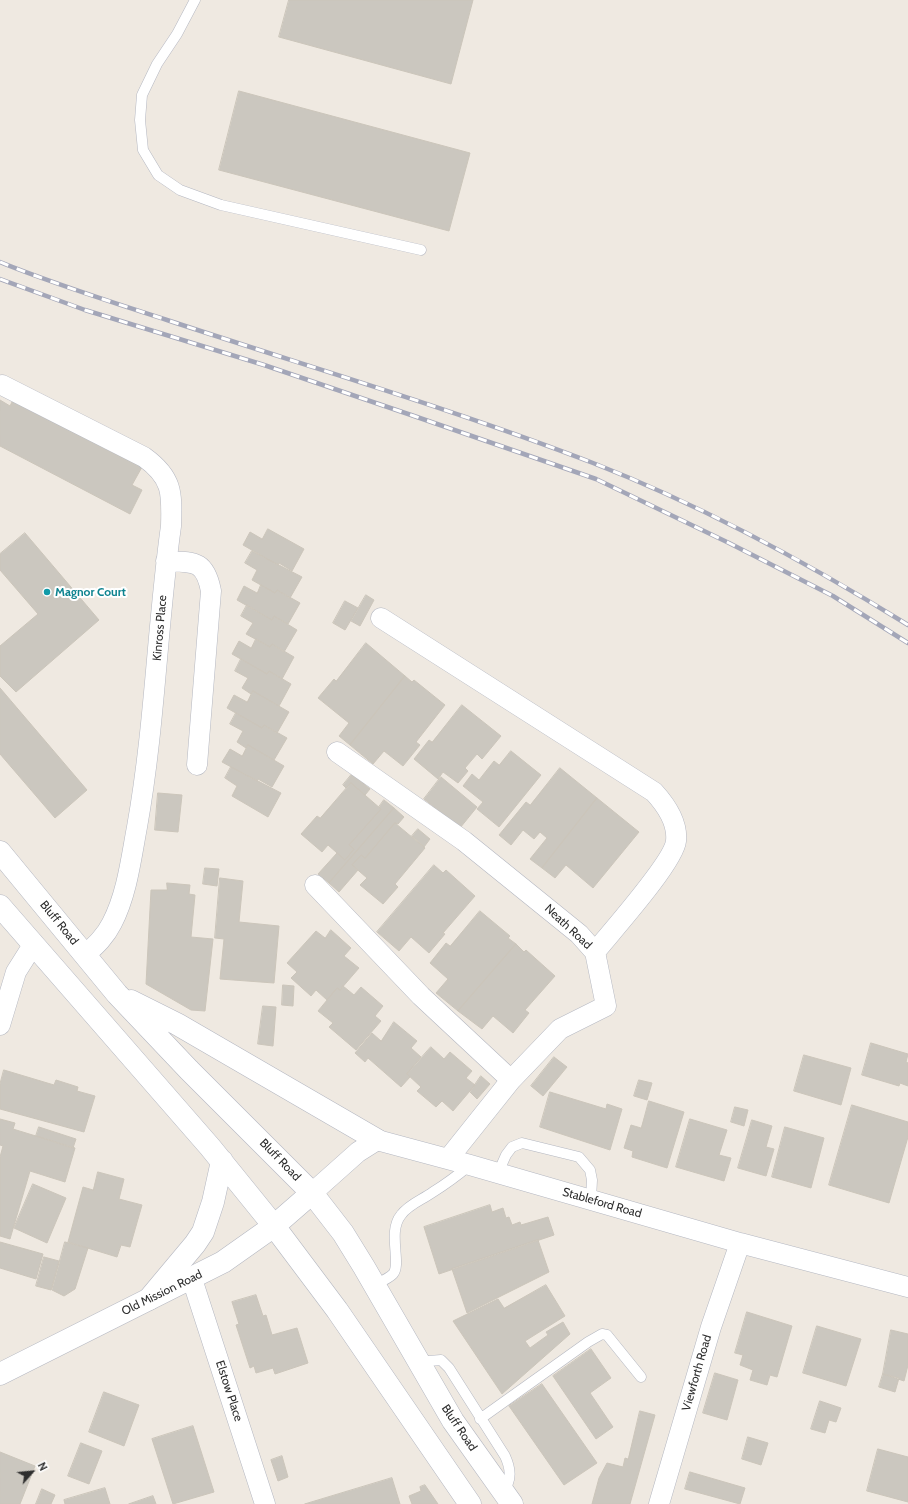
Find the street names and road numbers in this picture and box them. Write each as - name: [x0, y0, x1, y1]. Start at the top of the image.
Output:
- street label: Kinross Place: [150, 594, 170, 662]
- street label: Bluff Road: [37, 898, 81, 948]
- street label: Neath Road: [541, 901, 595, 953]
- street label: Bluff Road: [256, 1136, 304, 1184]
- street label: Stableford Road: [561, 1185, 643, 1221]
- street label: Old Mission Road: [119, 1267, 205, 1319]
- street label: Viewforth Road: [679, 1333, 715, 1413]
- street label: Elstow Place: [212, 1359, 246, 1423]
- street label: Bluff Road: [438, 1402, 480, 1454]

